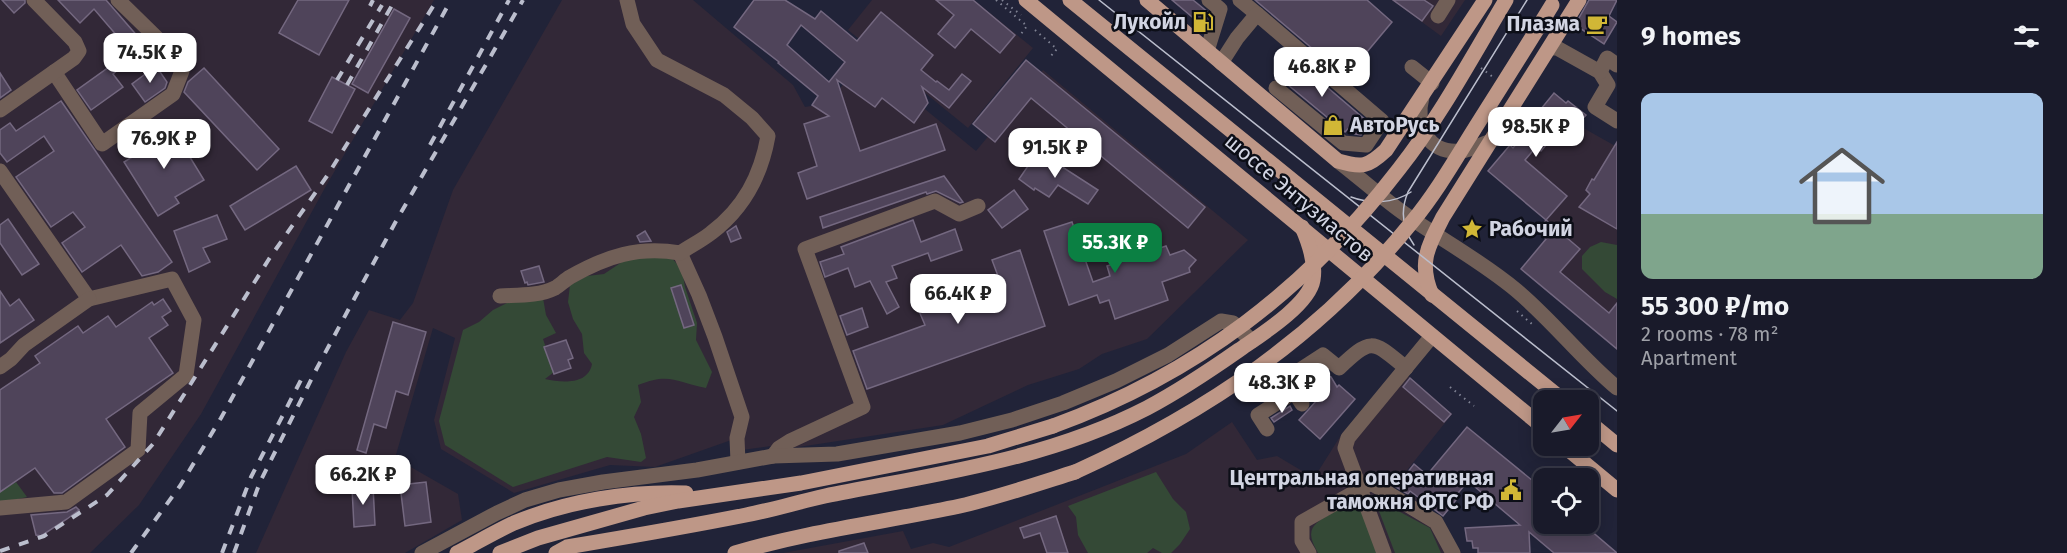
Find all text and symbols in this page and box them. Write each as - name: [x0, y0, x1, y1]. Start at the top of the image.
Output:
- place label: Лукойл: [1113, 9, 1186, 35]
- fuel station icon: Лукойл: [1191, 10, 1215, 34]
- place label: Плазма: [1507, 11, 1580, 37]
- cafe icon: Плазма: [1585, 12, 1609, 36]
- icon: filters: [2010, 20, 2043, 53]
- text: 9 homes: [1641, 21, 1741, 52]
- pin: 74.5K ₽: [95, 33, 205, 84]
- text: 74.5K ₽: [118, 40, 182, 64]
- pin: 46.8K ₽: [1267, 47, 1377, 98]
- text: 46.8K ₽: [1288, 54, 1356, 78]
- pin: 98.5K ₽: [1481, 107, 1591, 158]
- place label: АвтоРусь: [1349, 112, 1440, 138]
- shop icon: АвтоРусь: [1321, 113, 1345, 137]
- text: 98.5K ₽: [1502, 114, 1570, 138]
- pin: 76.9K ₽: [109, 119, 219, 170]
- text: 76.9K ₽: [131, 126, 197, 150]
- pin: 91.5K ₽: [1000, 128, 1110, 179]
- street label: шоссе Энтузиастов: [1219, 128, 1379, 268]
- icon: home: [1788, 132, 1896, 240]
- text: 91.5K ₽: [1022, 135, 1088, 159]
- place label: Рабочий: [1489, 216, 1573, 242]
- place icon: Рабочий: [1460, 217, 1484, 241]
- pin: 55.3K ₽: [1060, 223, 1170, 274]
- text: 55.3K ₽: [1082, 230, 1148, 254]
- pin: 66.4K ₽: [903, 274, 1013, 325]
- text: 66.4K ₽: [924, 281, 992, 305]
- text: 55 300 ₽/mo: [1641, 291, 1789, 322]
- text: 2 rooms · 78 m²: [1641, 322, 1778, 346]
- text: Apartment: [1641, 346, 1737, 370]
- pin: 48.3K ₽: [1227, 363, 1337, 414]
- text: 48.3K ₽: [1248, 370, 1316, 394]
- north arrow: [1533, 390, 1599, 456]
- map controls: [1533, 390, 1599, 534]
- pin: 66.2K ₽: [308, 455, 418, 506]
- text: 66.2K ₽: [330, 462, 397, 486]
- place label: Центральная оперативная таможня ФТС РФ: [1229, 465, 1494, 515]
- button: locate: [1533, 468, 1599, 534]
- public building icon: Центральная оперативная таможня ФТС РФ: [1499, 478, 1523, 502]

